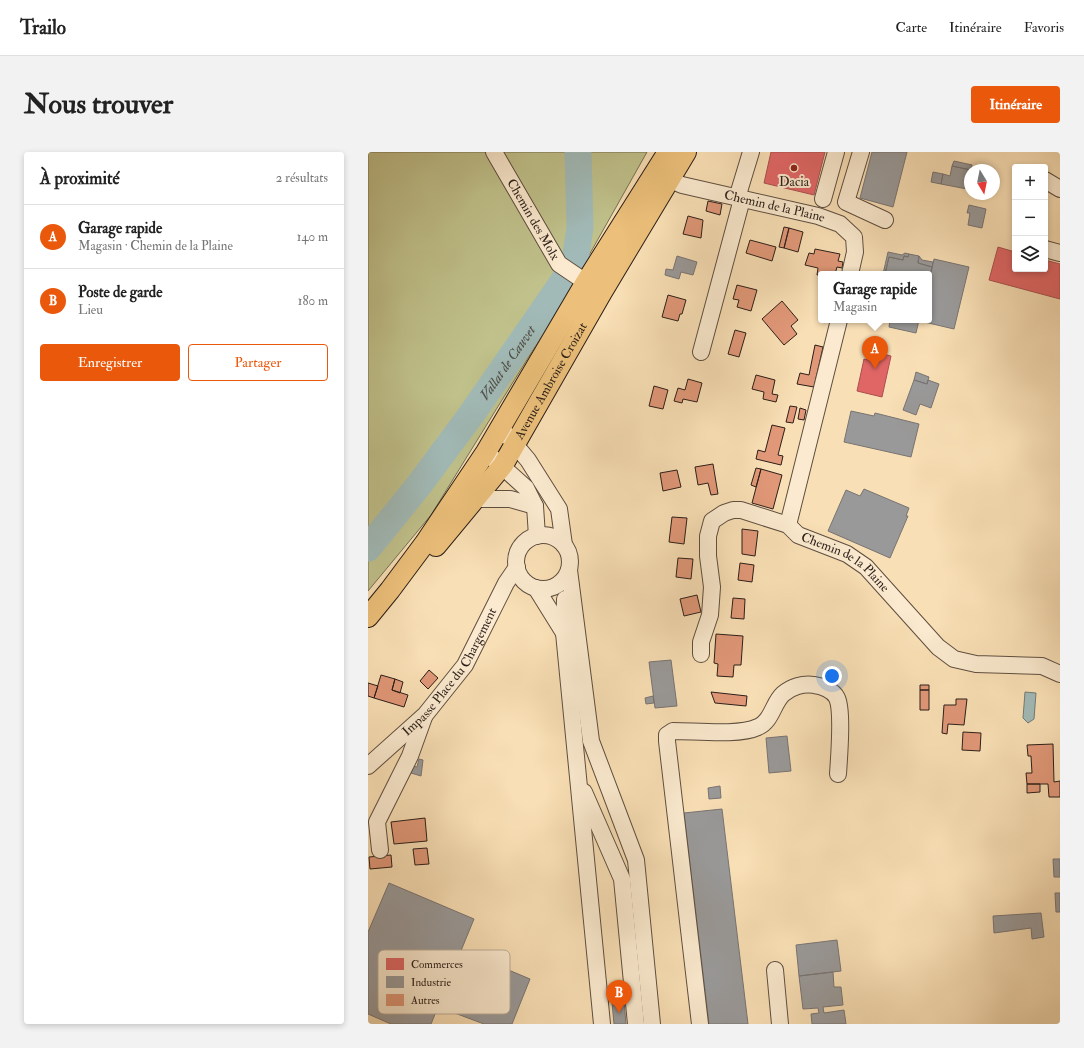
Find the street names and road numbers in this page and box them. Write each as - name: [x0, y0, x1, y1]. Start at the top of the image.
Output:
- street label: Chemin des Molx: [503, 176, 563, 263]
- street label: Chemin de la Plaine: [723, 187, 828, 226]
- street label: Avenue Ambroise Croizat: [511, 320, 591, 443]
- street label: Chemin de la Plaine: [799, 529, 893, 596]
- street label: Impasse Place du Chargement: [399, 605, 500, 740]

